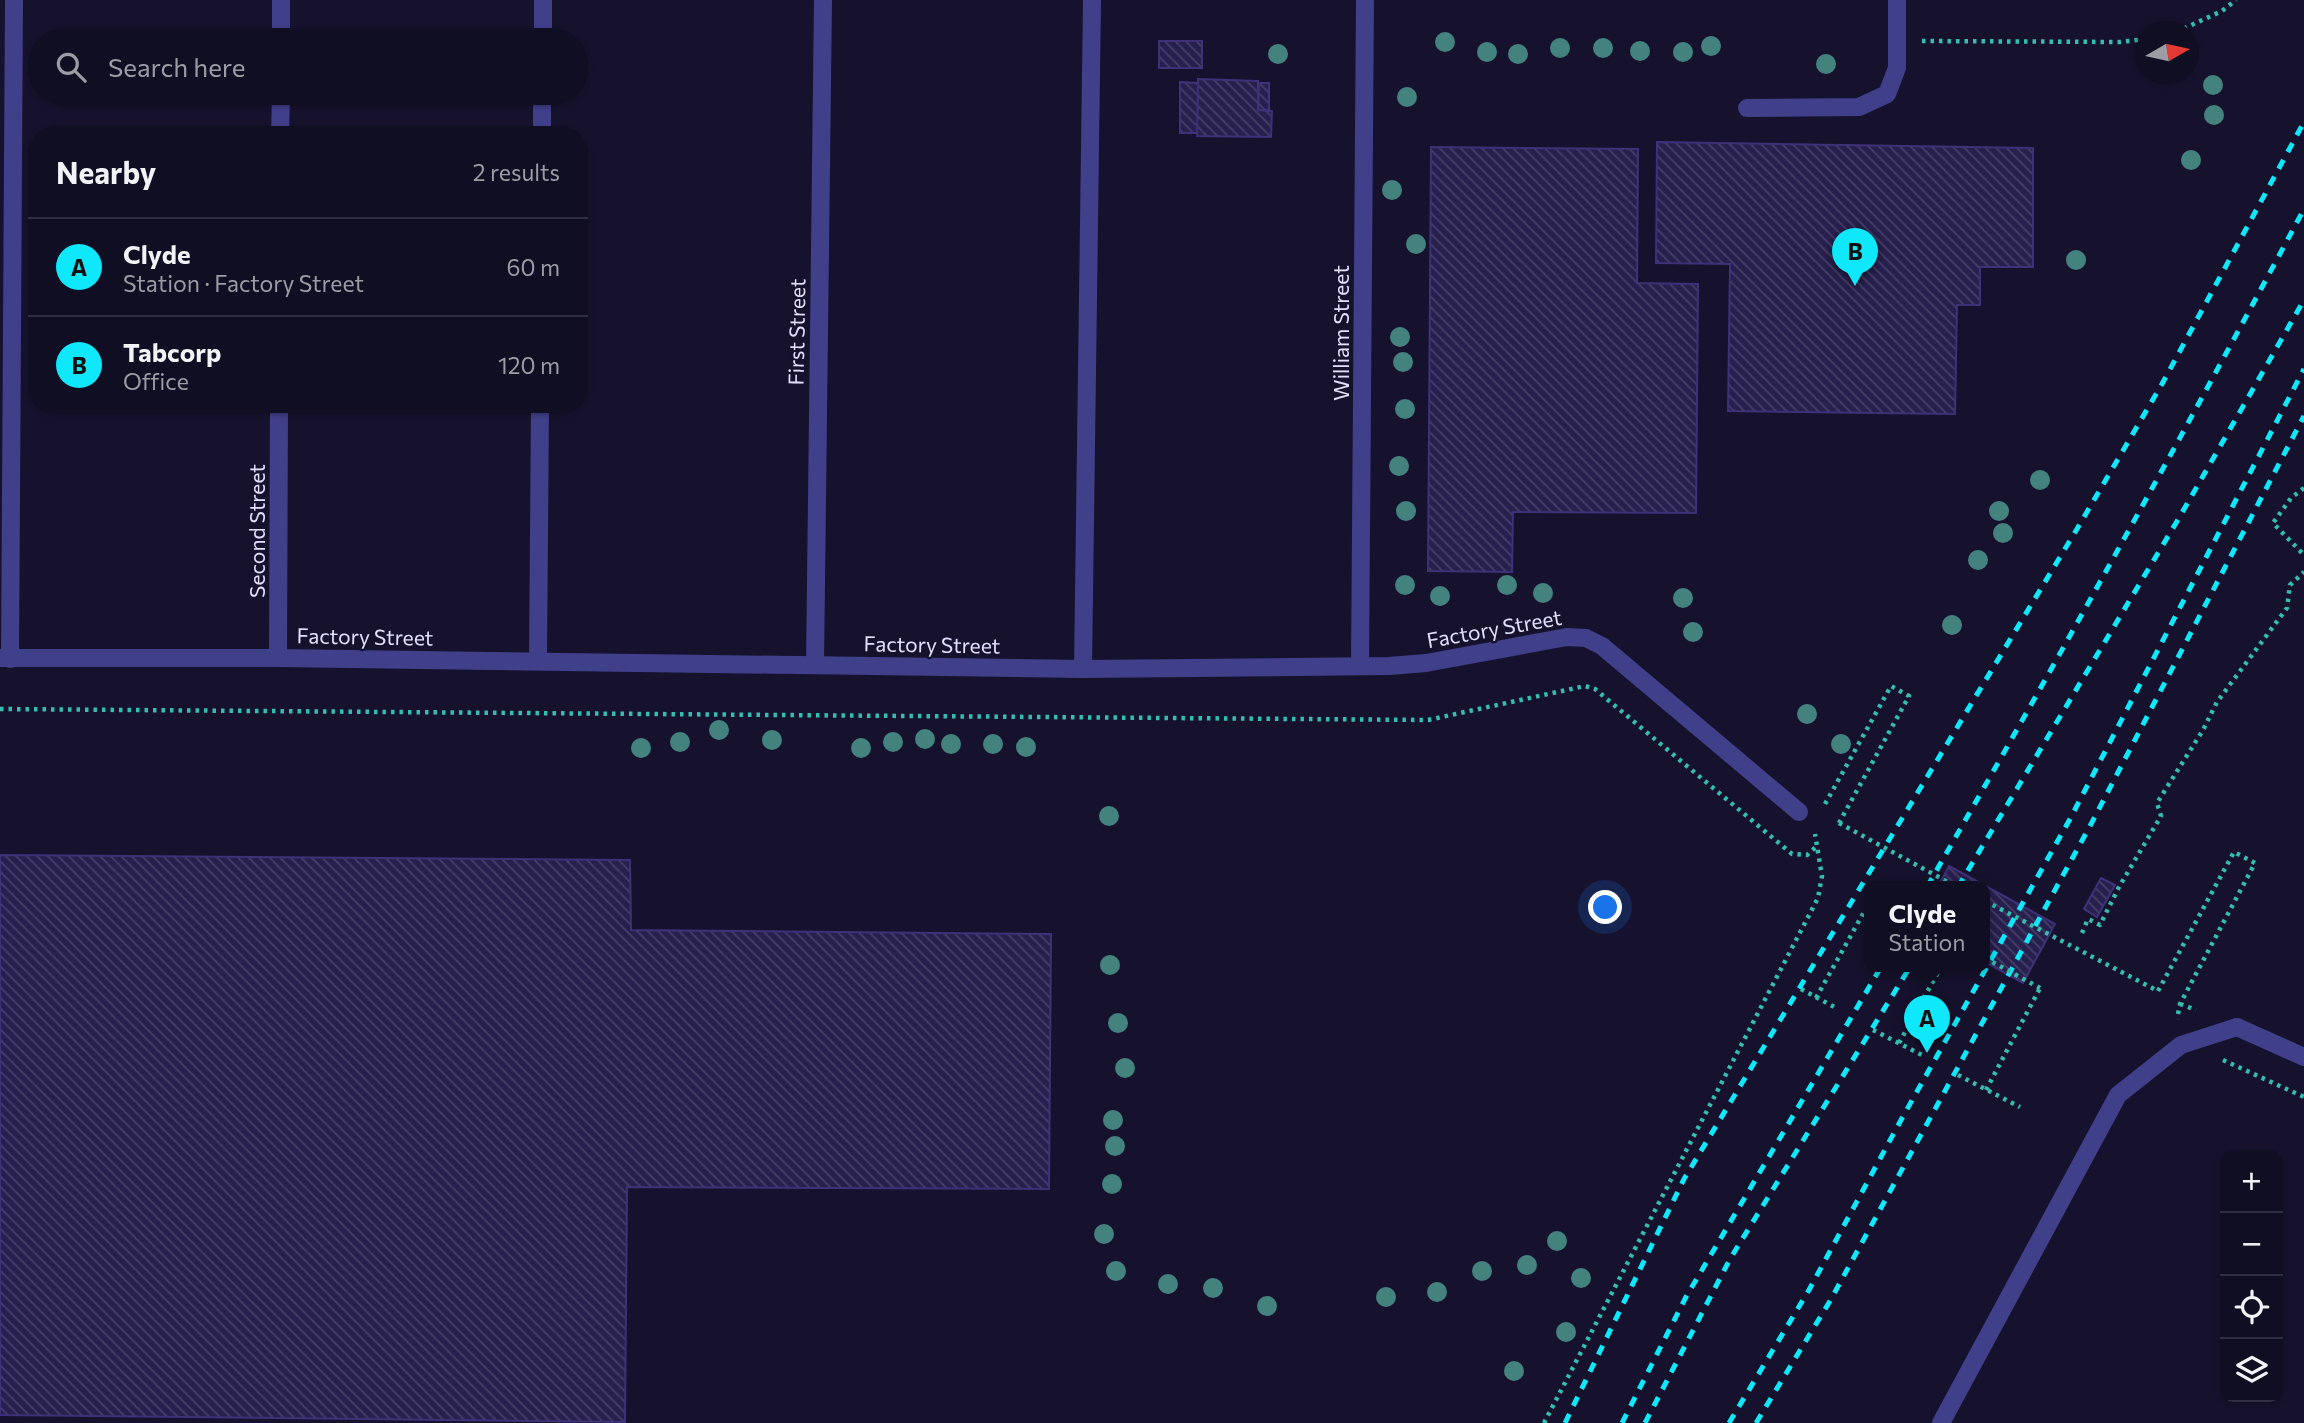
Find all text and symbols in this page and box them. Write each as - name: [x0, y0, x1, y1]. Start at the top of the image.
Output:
- north arrow: [2136, 21, 2199, 84]
- search box: [28, 28, 588, 105]
- icon: search: [52, 48, 90, 86]
- text: Search here: [108, 51, 246, 82]
- text: Nearby: [56, 153, 156, 190]
- text: 2 results: [473, 158, 560, 186]
- pin: B: [1832, 228, 1878, 286]
- text: Clyde: [123, 238, 191, 269]
- text: A: [71, 253, 87, 281]
- text: 60 m: [507, 253, 560, 281]
- street label: William Street: [1328, 265, 1353, 401]
- text: Station · Factory Street: [123, 269, 364, 297]
- street label: First Street: [783, 278, 809, 386]
- text: Tabcorp: [123, 336, 221, 367]
- text: B: [71, 351, 87, 379]
- text: 120 m: [498, 351, 560, 379]
- text: Office: [123, 367, 189, 395]
- street label: Second Street: [244, 464, 269, 598]
- street label: Factory Street: [1425, 604, 1563, 652]
- street label: Factory Street: [296, 622, 434, 650]
- street label: Factory Street: [863, 630, 1001, 658]
- popup: [1864, 881, 1990, 972]
- your location: [1588, 890, 1622, 924]
- text: Clyde: [1889, 897, 1956, 928]
- text: Station: [1889, 928, 1965, 956]
- pin: A: [1904, 995, 1950, 1053]
- map controls: [2220, 1150, 2283, 1402]
- button: +: [2220, 1150, 2283, 1213]
- button: −: [2220, 1213, 2283, 1276]
- button: locate: [2220, 1276, 2283, 1339]
- button: layers: [2220, 1339, 2283, 1402]

